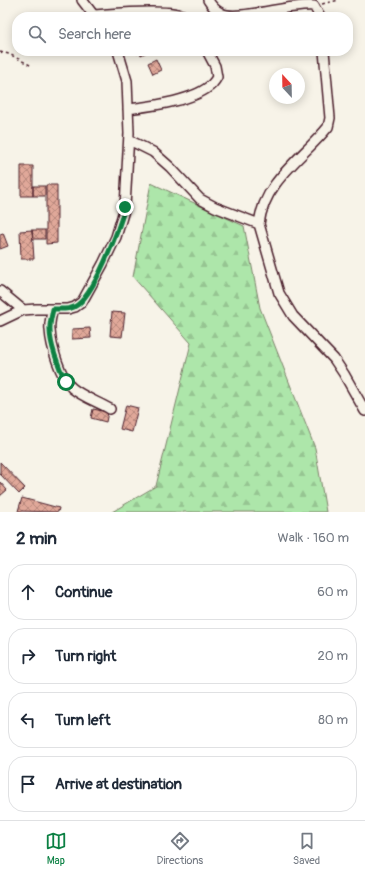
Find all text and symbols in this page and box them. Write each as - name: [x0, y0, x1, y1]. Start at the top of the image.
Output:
- search box: [12, 12, 353, 56]
- icon: search: [26, 23, 48, 45]
- text: Search here: [58, 25, 131, 44]
- north arrow: [269, 68, 305, 104]
- route end: [116, 198, 134, 216]
- route start: [57, 373, 75, 391]
- text: 2 min: [16, 528, 57, 549]
- text: Walk · 160 m: [278, 530, 349, 546]
- icon: ahead: [17, 581, 39, 603]
- text: Continue: [55, 583, 113, 602]
- text: 60 m: [317, 584, 348, 600]
- icon: right: [17, 645, 39, 667]
- text: Turn right: [55, 647, 116, 666]
- text: 20 m: [317, 648, 348, 664]
- icon: left: [17, 709, 39, 731]
- text: Turn left: [55, 711, 111, 730]
- text: 80 m: [318, 712, 348, 728]
- icon: arrive: [17, 773, 39, 795]
- text: Arrive at destination: [55, 775, 182, 794]
- tab: Map: [45, 830, 67, 867]
- tab: Directions: [157, 830, 203, 867]
- tab: Saved: [293, 830, 320, 867]

